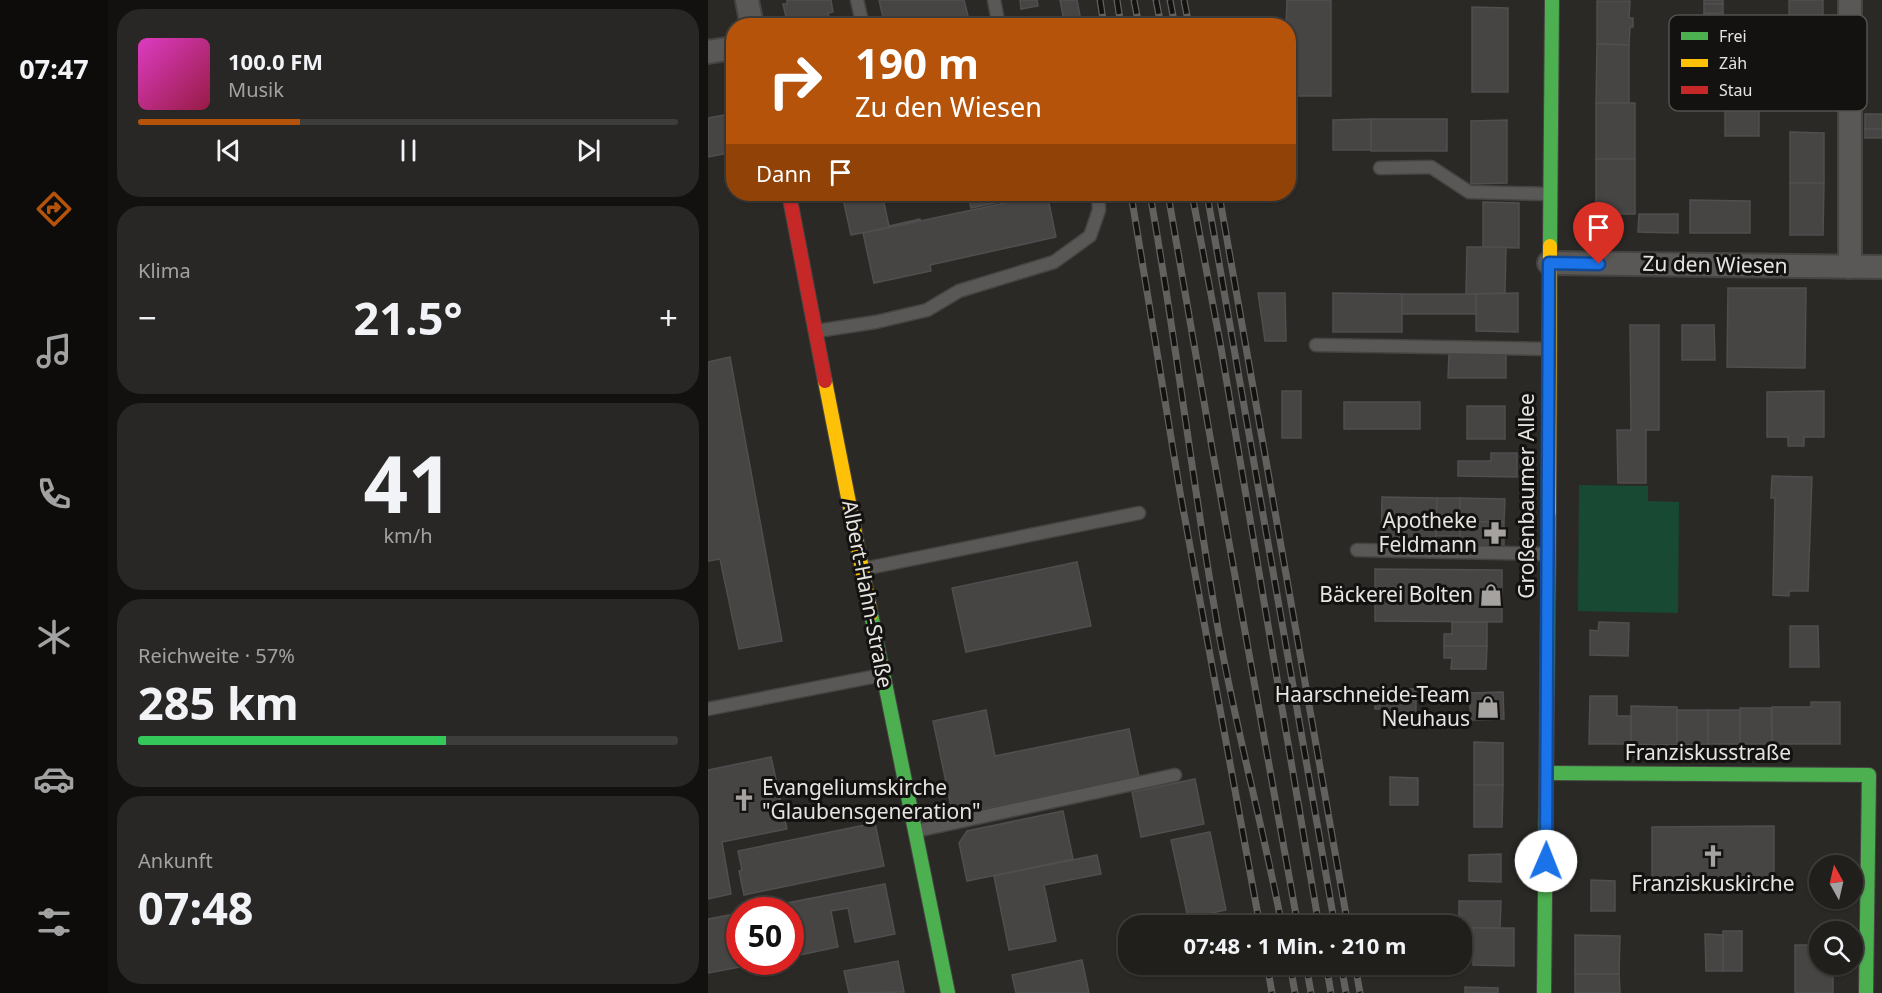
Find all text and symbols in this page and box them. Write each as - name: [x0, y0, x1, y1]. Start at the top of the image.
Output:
- legend: [1669, 15, 1867, 111]
- text: Frei: [1719, 25, 1747, 47]
- text: 190 m: [855, 34, 979, 91]
- icon: right: [756, 42, 834, 120]
- text: 100.0 FM: [228, 46, 323, 76]
- text: 07:47: [19, 50, 89, 87]
- text: Zäh: [1719, 52, 1747, 74]
- text: Musik: [228, 76, 284, 103]
- text: Stau: [1719, 79, 1752, 101]
- text: Zu den Wiesen: [855, 88, 1042, 125]
- icon: previous: [212, 134, 245, 167]
- icon: pause: [392, 134, 425, 167]
- icon: next: [572, 134, 605, 167]
- icon: arrive: [824, 156, 857, 189]
- text: Dann: [756, 158, 812, 188]
- icon: directions: [33, 188, 75, 230]
- pin: [1573, 202, 1624, 264]
- icon: arrive: [1582, 211, 1615, 244]
- street label: Zu den Wiesen: [1642, 249, 1788, 279]
- text: Klima: [138, 257, 191, 284]
- text: 21.5°: [354, 287, 462, 348]
- text: −: [138, 295, 157, 340]
- text: +: [659, 295, 678, 340]
- icon: music: [33, 330, 75, 372]
- street label: Großenbaumer Allee: [1512, 393, 1540, 599]
- text: 41: [363, 430, 453, 536]
- icon: phone: [33, 473, 75, 515]
- street label: Albert-Hahn-Straße: [836, 497, 900, 690]
- place label: Apotheke Feldmann: [1379, 506, 1477, 558]
- pharmacy icon: Apotheke Feldmann: [1482, 520, 1508, 546]
- text: km/h: [383, 522, 433, 549]
- place label: Bäckerei Bolten: [1319, 580, 1473, 608]
- shop icon: Bäckerei Bolten: [1478, 582, 1504, 608]
- icon: climate: [33, 616, 75, 658]
- text: Reichweite · 57%: [138, 642, 295, 669]
- text: 285 km: [138, 672, 299, 733]
- place label: Haarschneide-Team Neuhaus: [1275, 680, 1470, 732]
- shop icon: Haarschneide-Team Neuhaus: [1475, 694, 1501, 720]
- street label: Franziskusstraße: [1625, 738, 1791, 766]
- icon: car: [33, 758, 75, 800]
- place label: Evangeliumskirche "Glaubensgeneration": [762, 773, 980, 825]
- church icon: Evangeliumskirche "Glaubensgeneration": [731, 787, 757, 813]
- position arrow: [1514, 829, 1578, 893]
- church icon: Franziskuskirche: [1700, 843, 1726, 869]
- text: Ankunft: [138, 847, 213, 874]
- north arrow: [1809, 855, 1863, 909]
- map controls: [1809, 855, 1863, 975]
- place label: Franziskuskirche: [1631, 869, 1795, 897]
- text: 07:48: [138, 877, 254, 938]
- speed limit sign: 50: [726, 897, 804, 975]
- icon: filters: [33, 901, 75, 943]
- button: search: [1809, 921, 1863, 975]
- text: 07:48 · 1 Min. · 210 m: [1184, 930, 1406, 960]

